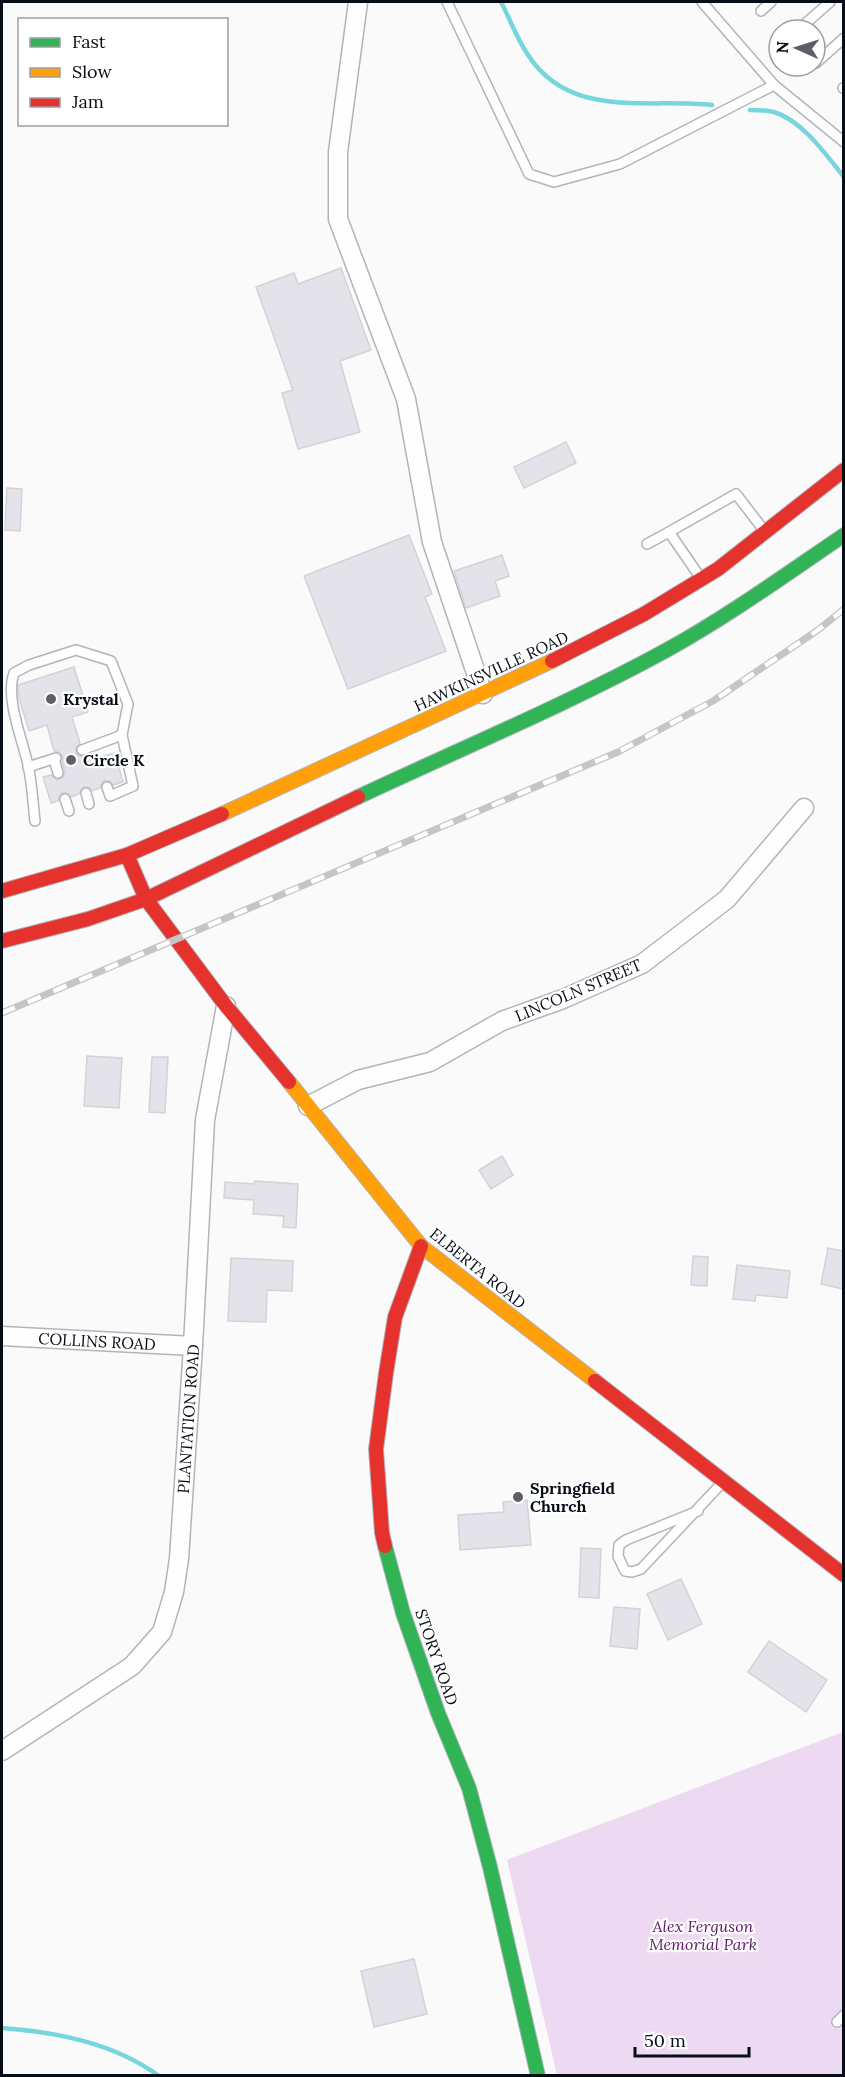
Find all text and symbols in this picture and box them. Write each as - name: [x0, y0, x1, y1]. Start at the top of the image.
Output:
- legend: [18, 18, 228, 126]
- north arrow: [767, 18, 827, 78]
- text: Fast: [72, 30, 106, 53]
- text: N: [772, 41, 792, 54]
- text: Slow: [72, 60, 112, 83]
- text: Jam: [71, 90, 104, 113]
- street label: HAWKINSVILLE ROAD: [411, 626, 572, 716]
- place label: Krystal: [63, 689, 119, 709]
- marker: Krystal: [44, 692, 58, 706]
- place label: Circle K: [83, 750, 145, 770]
- marker: Circle K: [64, 753, 78, 767]
- street label: LINCOLN STREET: [512, 954, 644, 1026]
- street label: ELBERTA ROAD: [426, 1223, 530, 1313]
- street label: COLLINS ROAD: [38, 1328, 156, 1354]
- street label: PLANTATION ROAD: [173, 1344, 203, 1494]
- place label: Springfield Church: [530, 1478, 615, 1516]
- marker: Springfield Church: [511, 1490, 525, 1504]
- street label: STORY ROAD: [411, 1606, 463, 1708]
- park label: Alex Ferguson Memorial Park: [649, 1916, 757, 1954]
- scale bar: [635, 2020, 749, 2058]
- text: 50 m: [644, 2029, 686, 2052]

